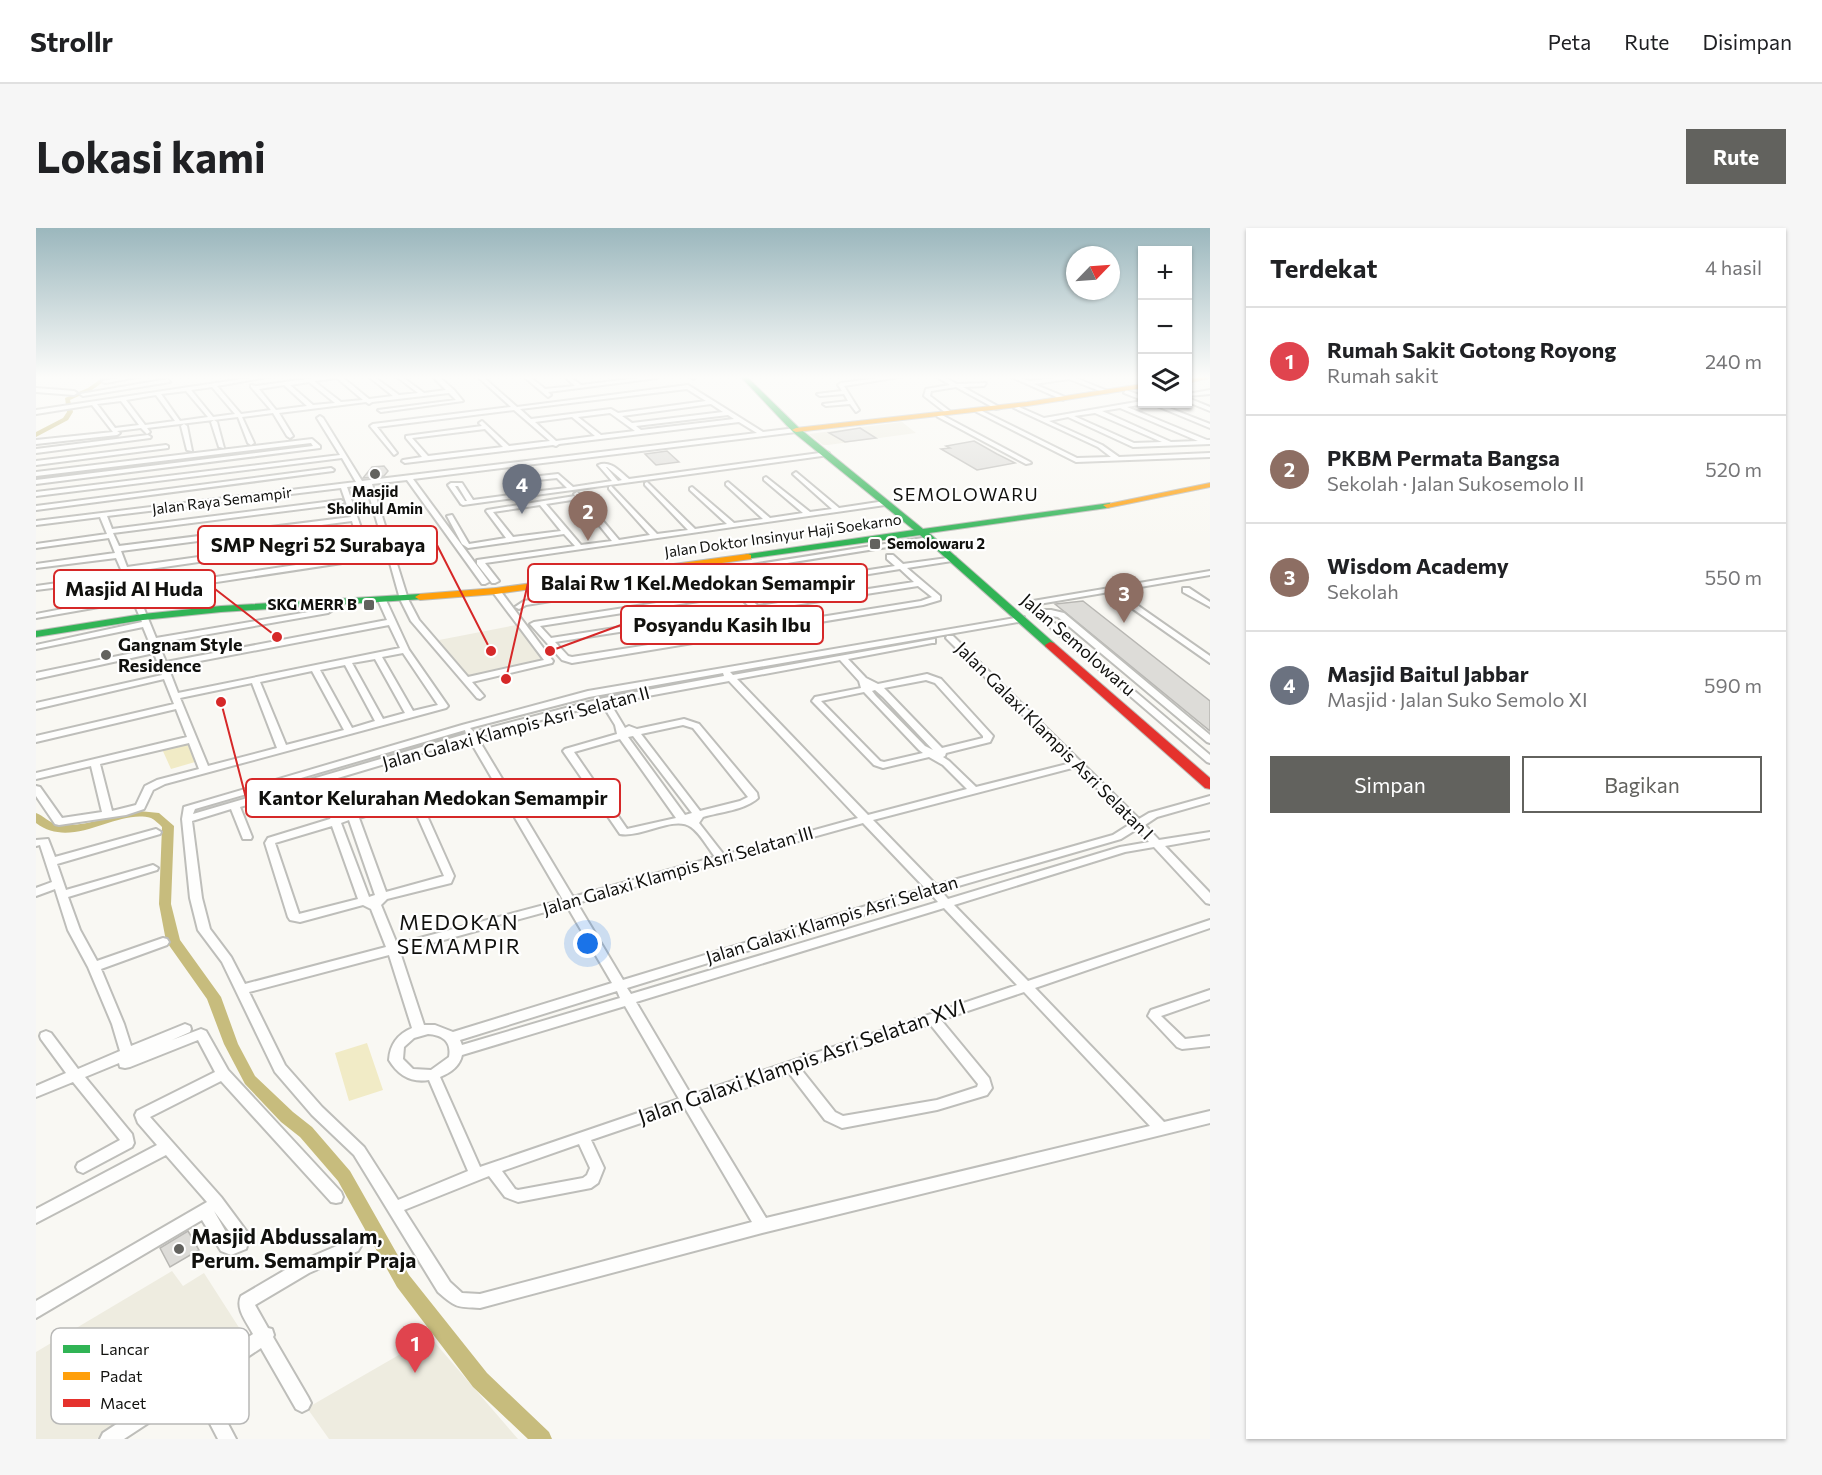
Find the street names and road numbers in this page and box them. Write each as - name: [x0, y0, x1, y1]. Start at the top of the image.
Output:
- street label: Jalan Raya Semampir: [151, 482, 293, 518]
- street label: Jalan Doktor Insinyur Haji Soekarno: [663, 509, 903, 561]
- street label: Jalan Semolowaru: [1017, 588, 1141, 700]
- street label: Jalan Galaxi Klampis Asri Selatan I: [951, 637, 1158, 844]
- street label: Jalan Galaxi Klampis Asri Selatan II: [380, 681, 652, 773]
- street label: Jalan Galaxi Klampis Asri Selatan III: [540, 821, 816, 919]
- street label: Jalan Galaxi Klampis Asri Selatan: [703, 870, 960, 968]
- street label: Jalan Galaxi Klampis Asri Selatan XVI: [635, 993, 969, 1129]

